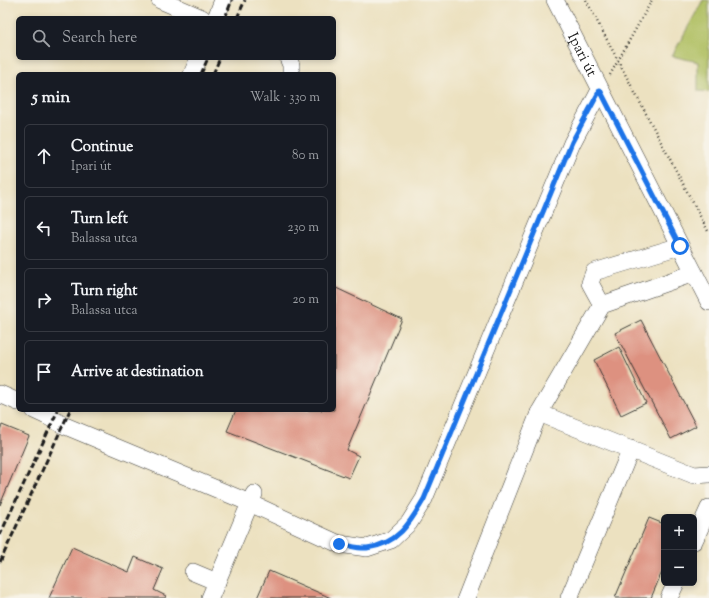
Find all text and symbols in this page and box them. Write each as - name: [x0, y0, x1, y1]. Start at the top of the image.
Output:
- search box: [16, 16, 336, 60]
- icon: search: [30, 27, 52, 49]
- text: Search here: [62, 28, 137, 49]
- street label: Ipari út: [561, 29, 601, 81]
- text: 5 min: [32, 86, 70, 110]
- text: Walk · 330 m: [250, 89, 320, 107]
- text: Continue: [71, 137, 133, 158]
- icon: ahead: [33, 145, 55, 167]
- text: 80 m: [292, 147, 319, 165]
- text: Ipari út: [71, 158, 112, 176]
- text: Turn left: [71, 209, 128, 230]
- icon: left: [33, 217, 55, 239]
- text: 230 m: [287, 219, 319, 237]
- text: Balassa utca: [71, 230, 138, 248]
- route start: [671, 237, 689, 255]
- text: Turn right: [71, 281, 137, 302]
- icon: right: [33, 289, 55, 311]
- text: 20 m: [293, 291, 319, 309]
- text: Balassa utca: [71, 302, 138, 320]
- icon: arrive: [33, 361, 55, 383]
- text: Arrive at destination: [71, 362, 204, 383]
- map controls: [661, 514, 697, 586]
- button: +: [661, 514, 697, 550]
- route end: [330, 535, 348, 553]
- button: −: [661, 550, 697, 586]

